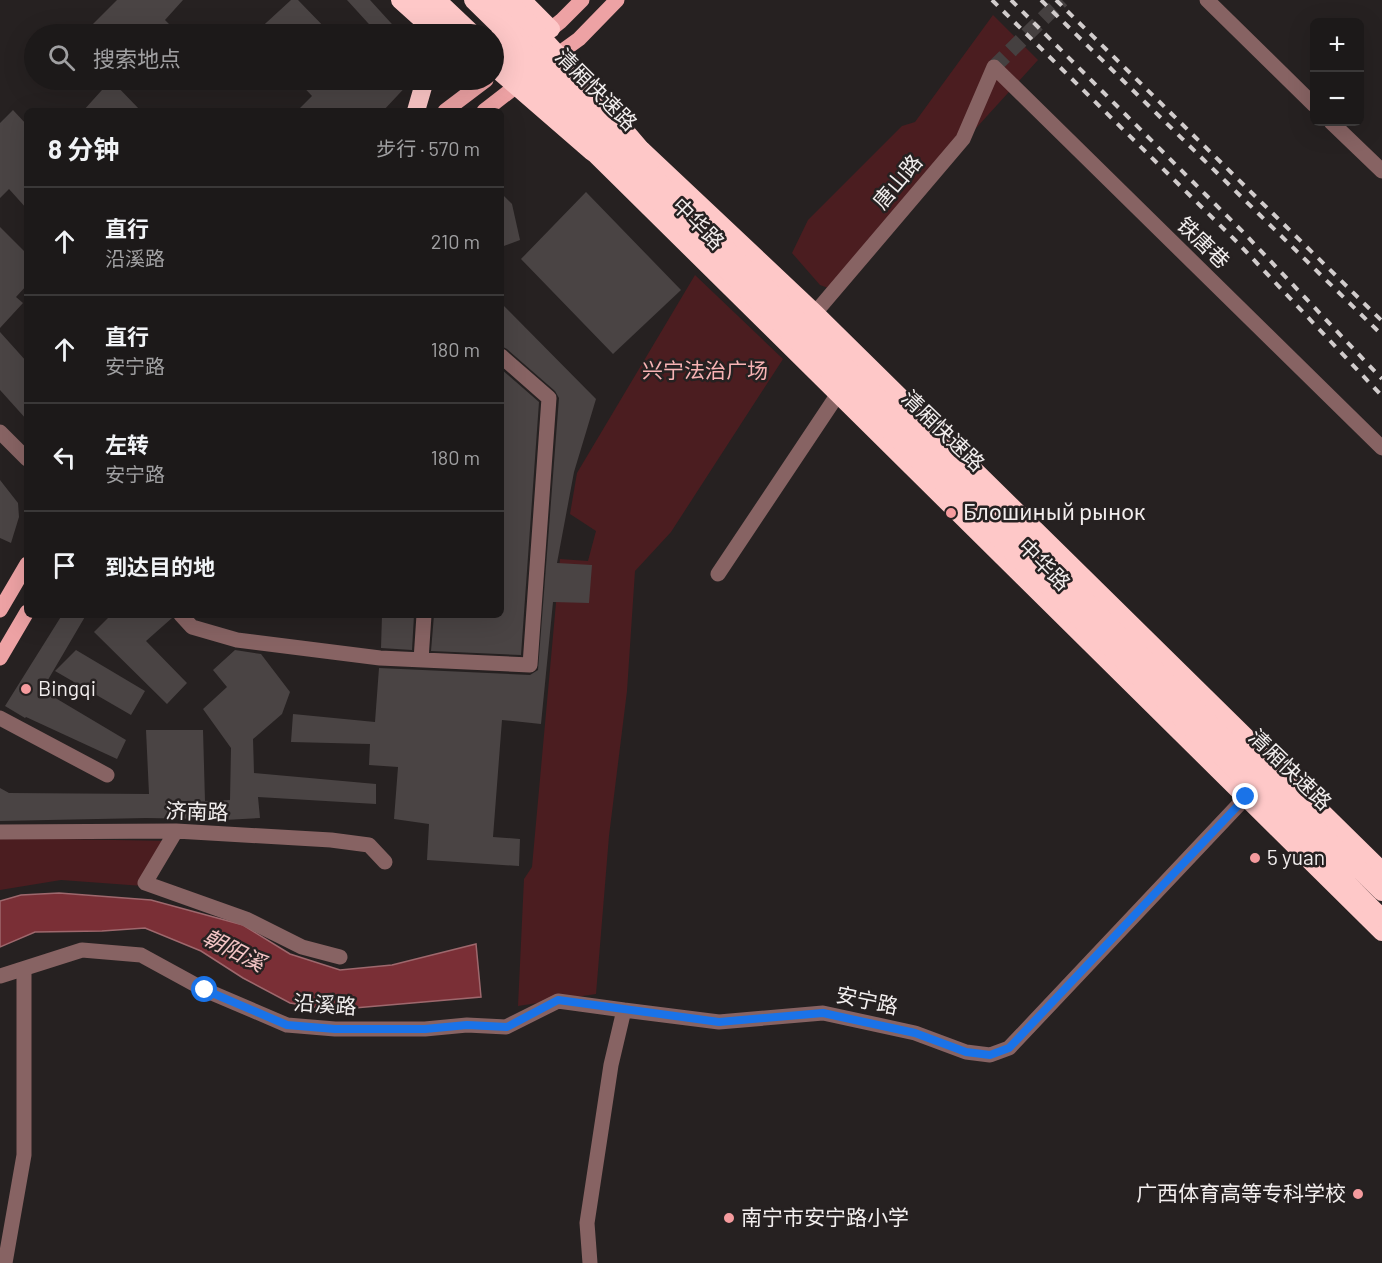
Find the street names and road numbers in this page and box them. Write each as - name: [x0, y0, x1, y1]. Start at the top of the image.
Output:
- street label: 清厢快速路: [551, 43, 643, 135]
- street label: 唐山路: [867, 149, 927, 213]
- street label: 中华路: [668, 192, 730, 254]
- street label: 铁唐巷: [1173, 211, 1235, 273]
- street label: 清厢快速路: [898, 384, 990, 475]
- street label: 中华路: [1014, 533, 1076, 595]
- street label: 清厢快速路: [1245, 723, 1337, 814]
- street label: 济南路: [165, 797, 229, 824]
- street label: 安宁路: [834, 981, 901, 1018]
- street label: 沿溪路: [293, 989, 357, 1018]

